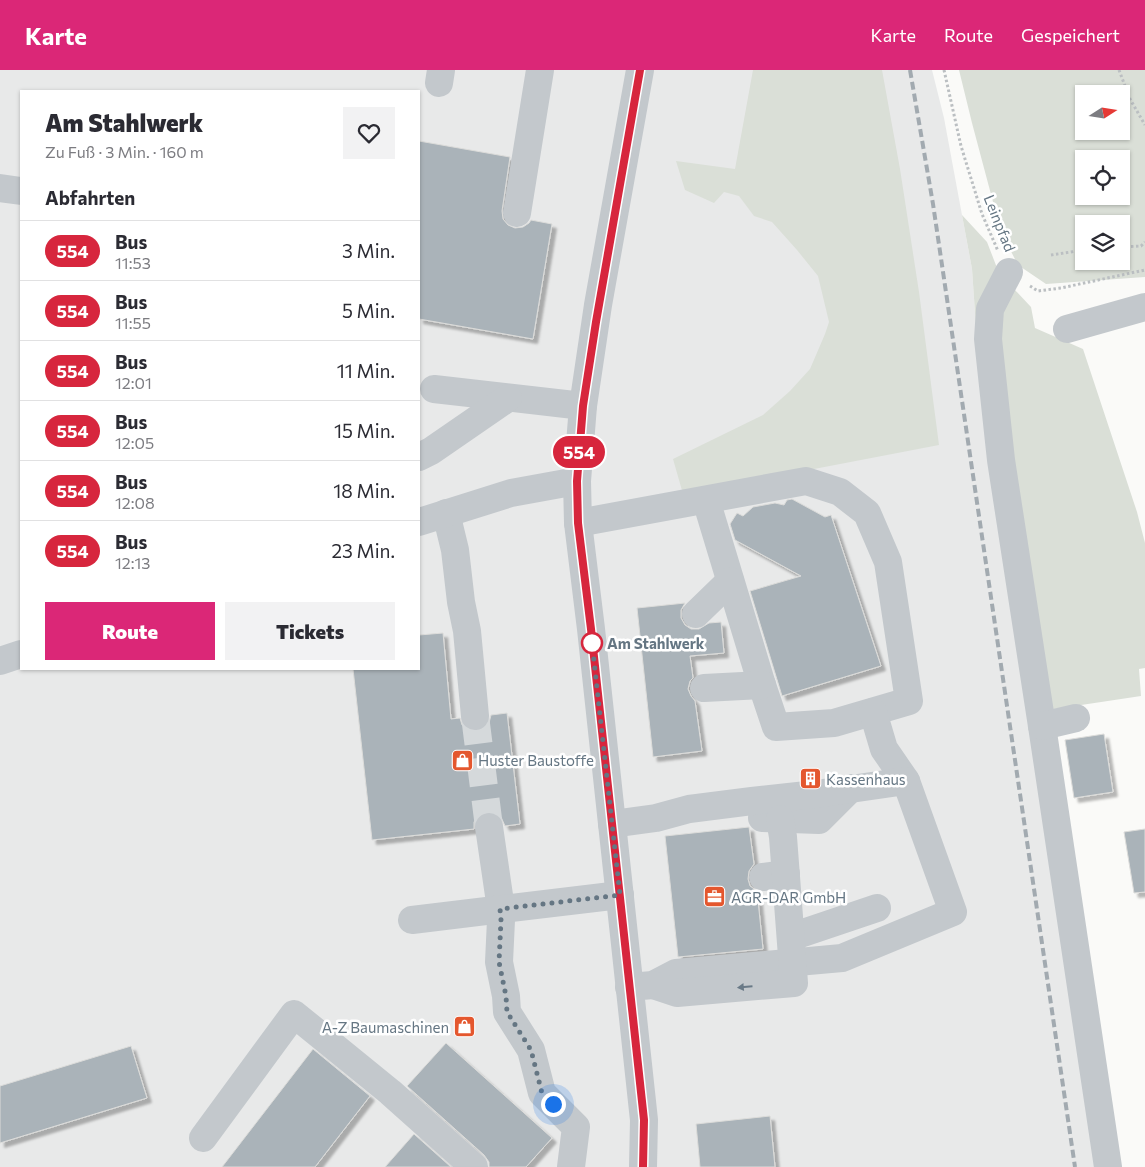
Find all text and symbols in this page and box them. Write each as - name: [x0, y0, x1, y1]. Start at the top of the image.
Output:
- text: Karte: [25, 21, 87, 50]
- text: Karte: [871, 24, 916, 46]
- text: Route: [944, 24, 993, 46]
- text: Gespeichert: [1021, 24, 1120, 46]
- north arrow: [1075, 85, 1130, 140]
- map controls: [1075, 85, 1130, 270]
- button: heart: [343, 107, 395, 159]
- text: Am Stahlwerk: [45, 108, 203, 137]
- text: Zu Fuß · 3 Min. · 160 m: [45, 142, 204, 161]
- button: locate: [1075, 150, 1130, 205]
- text: Abfahrten: [45, 186, 135, 209]
- street label: Leinpfad: [980, 192, 1020, 254]
- button: layers: [1075, 215, 1130, 270]
- text: Bus: [115, 230, 147, 253]
- text: 3 Min.: [342, 239, 395, 262]
- text: 554: [56, 240, 89, 262]
- text: 11:53: [115, 253, 151, 272]
- text: Bus: [115, 290, 147, 313]
- text: 5 Min.: [342, 299, 395, 322]
- text: 554: [56, 300, 89, 322]
- text: 11:55: [115, 313, 151, 332]
- text: Bus: [115, 350, 147, 373]
- text: 11 Min.: [337, 359, 395, 382]
- text: 554: [56, 360, 89, 382]
- text: 12:01: [115, 373, 152, 392]
- text: Bus: [115, 410, 147, 433]
- text: 15 Min.: [334, 419, 395, 442]
- text: 554: [56, 420, 89, 442]
- text: 12:05: [115, 433, 154, 452]
- line badge: 554: [550, 436, 608, 468]
- text: 554: [563, 441, 595, 463]
- text: Bus: [115, 470, 147, 493]
- text: 18 Min.: [333, 479, 395, 502]
- text: 554: [56, 480, 89, 502]
- text: 12:08: [115, 493, 155, 512]
- text: Bus: [115, 530, 147, 553]
- text: 23 Min.: [332, 539, 395, 562]
- text: 554: [56, 540, 89, 562]
- text: 12:13: [115, 553, 150, 572]
- button: Route: [45, 602, 215, 660]
- button: Tickets: [225, 602, 395, 660]
- marker: Am Stahlwerk: [581, 632, 603, 654]
- place label: Am Stahlwerk: [607, 634, 705, 652]
- shop icon: Huster Baustoffe: [450, 748, 474, 772]
- place label: Huster Baustoffe: [478, 751, 594, 769]
- building icon: Kassenhaus: [798, 767, 822, 791]
- place label: Kassenhaus: [826, 770, 906, 788]
- office icon: AGR-DAR GmbH: [703, 885, 727, 909]
- place label: AGR-DAR GmbH: [731, 888, 846, 906]
- one-way arrow: [737, 983, 753, 991]
- shop icon: A-Z Baumaschinen: [453, 1015, 477, 1039]
- place label: A-Z Baumaschinen: [322, 1018, 449, 1036]
- your location: [541, 1092, 566, 1117]

